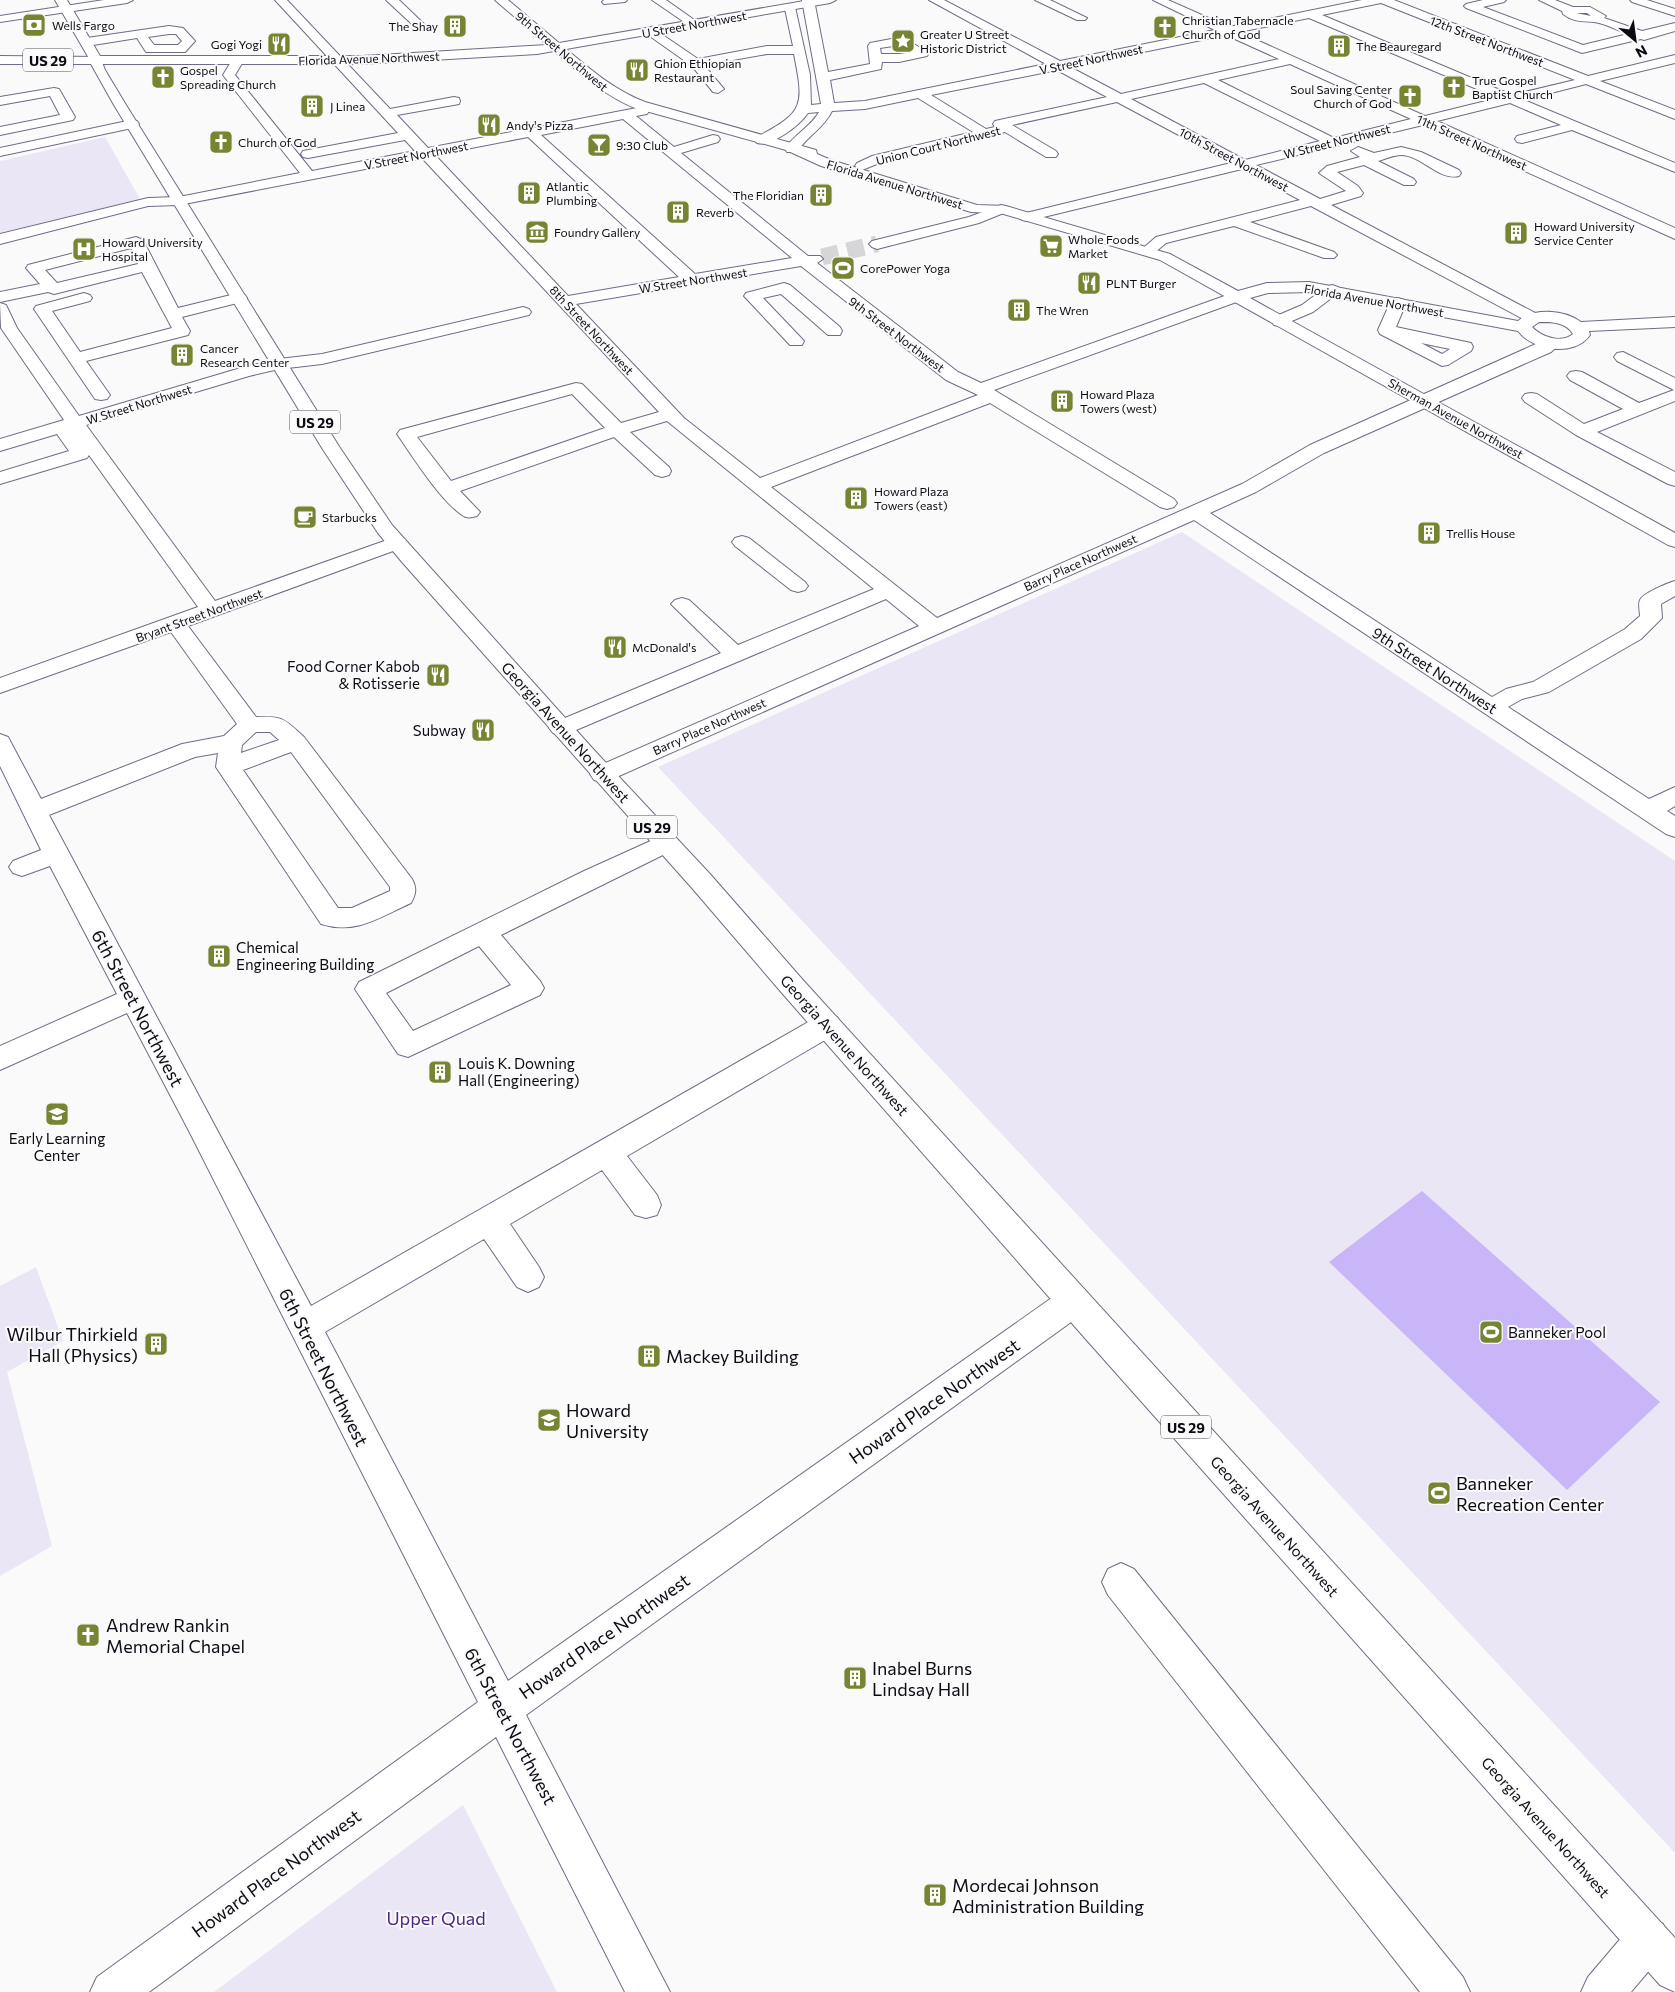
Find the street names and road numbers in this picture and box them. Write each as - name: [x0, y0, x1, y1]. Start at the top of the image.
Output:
- street label: 9th Street Northwest: [513, 8, 611, 94]
- street label: U Street Northwest: [641, 8, 747, 40]
- street label: 12th Street Northwest: [1428, 13, 1546, 69]
- street label: V Street Northwest: [1038, 41, 1144, 77]
- road number: US 29: [23, 48, 73, 72]
- street label: Florida Avenue Northwest: [298, 49, 440, 67]
- street label: 11th Street Northwest: [1415, 111, 1529, 173]
- street label: W Street Northwest: [1282, 121, 1392, 161]
- street label: Union Court Northwest: [874, 123, 1002, 167]
- street label: 10th Street Northwest: [1177, 124, 1291, 194]
- street label: V Street Northwest: [363, 138, 469, 172]
- street label: Florida Avenue Northwest: [825, 157, 965, 211]
- street label: W Street Northwest: [638, 265, 748, 295]
- street label: Florida Avenue Northwest: [1303, 281, 1445, 319]
- street label: 8th Street Northwest: [547, 283, 637, 377]
- street label: 9th Street Northwest: [846, 293, 948, 375]
- street label: Sherman Avenue Northwest: [1386, 375, 1526, 461]
- street label: W Street Northwest: [85, 381, 193, 427]
- road number: US 29: [290, 411, 340, 434]
- street label: Barry Place Northwest: [1021, 531, 1139, 593]
- street label: Bryant Street Northwest: [134, 585, 264, 644]
- street label: 9th Street Northwest: [1369, 623, 1501, 717]
- street label: Georgia Avenue Northwest: [498, 658, 634, 806]
- street label: Barry Place Northwest: [650, 695, 768, 757]
- road number: US 29: [627, 816, 677, 839]
- street label: 6th Street Northwest: [87, 926, 189, 1090]
- street label: Georgia Avenue Northwest: [777, 971, 913, 1119]
- street label: 6th Street Northwest: [275, 1284, 373, 1450]
- street label: Howard Place Northwest: [844, 1334, 1024, 1468]
- road number: US 29: [1161, 1415, 1211, 1438]
- street label: Georgia Avenue Northwest: [1207, 1452, 1343, 1600]
- street label: Howard Place Northwest: [514, 1569, 694, 1703]
- street label: 6th Street Northwest: [460, 1644, 562, 1808]
- street label: Georgia Avenue Northwest: [1478, 1753, 1614, 1901]
- street label: Howard Place Northwest: [187, 1804, 365, 1942]

